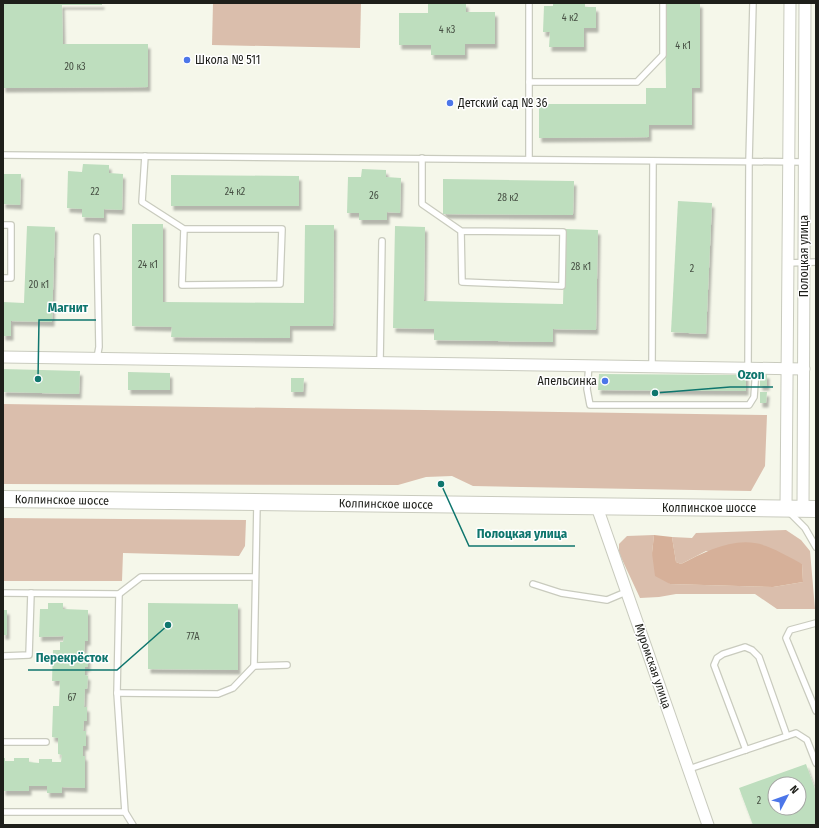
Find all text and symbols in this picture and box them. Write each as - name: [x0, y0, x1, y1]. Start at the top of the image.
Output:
- house number: 4 к2: [562, 12, 579, 24]
- house number: 4 к3: [439, 24, 456, 36]
- house number: 4 к1: [675, 40, 691, 52]
- place label: Школа № 511: [195, 53, 260, 67]
- marker: Школа № 511: [182, 55, 192, 65]
- house number: 20 к3: [64, 61, 86, 73]
- place label: Детский сад № 36: [457, 96, 547, 110]
- marker: Детский сад № 36: [445, 98, 455, 108]
- house number: 22: [91, 186, 100, 198]
- house number: 24 к2: [225, 186, 246, 198]
- house number: 26: [369, 190, 379, 202]
- house number: 28 к2: [498, 192, 519, 204]
- street label: Полоцкая улица: [797, 215, 811, 297]
- house number: 24 к1: [138, 259, 158, 271]
- house number: 28 к1: [571, 261, 591, 273]
- house number: 2: [690, 263, 695, 275]
- house number: 20 к1: [29, 279, 49, 291]
- callout: Магнит: [39, 295, 96, 320]
- text: Магнит: [48, 300, 89, 315]
- callout: Ozon: [730, 362, 773, 387]
- text: Ozon: [737, 367, 765, 382]
- place label: Апельсинка: [537, 374, 597, 388]
- marker: Апельсинка: [600, 376, 610, 386]
- street label: Колпинское шоссе: [15, 492, 109, 508]
- street label: Колпинское шоссе: [339, 496, 433, 512]
- street label: Колпинское шоссе: [662, 501, 756, 515]
- callout: Полоцкая улица: [469, 521, 575, 546]
- text: Полоцкая улица: [477, 526, 568, 541]
- street label: Муромская улица: [632, 622, 674, 711]
- house number: 77А: [186, 631, 200, 643]
- callout: Перекрёсток: [28, 645, 117, 670]
- text: Перекрёсток: [36, 650, 109, 665]
- house number: 67: [68, 692, 76, 704]
- north arrow: [767, 776, 807, 816]
- text: N: [787, 783, 801, 797]
- house number: 2: [757, 795, 762, 807]

